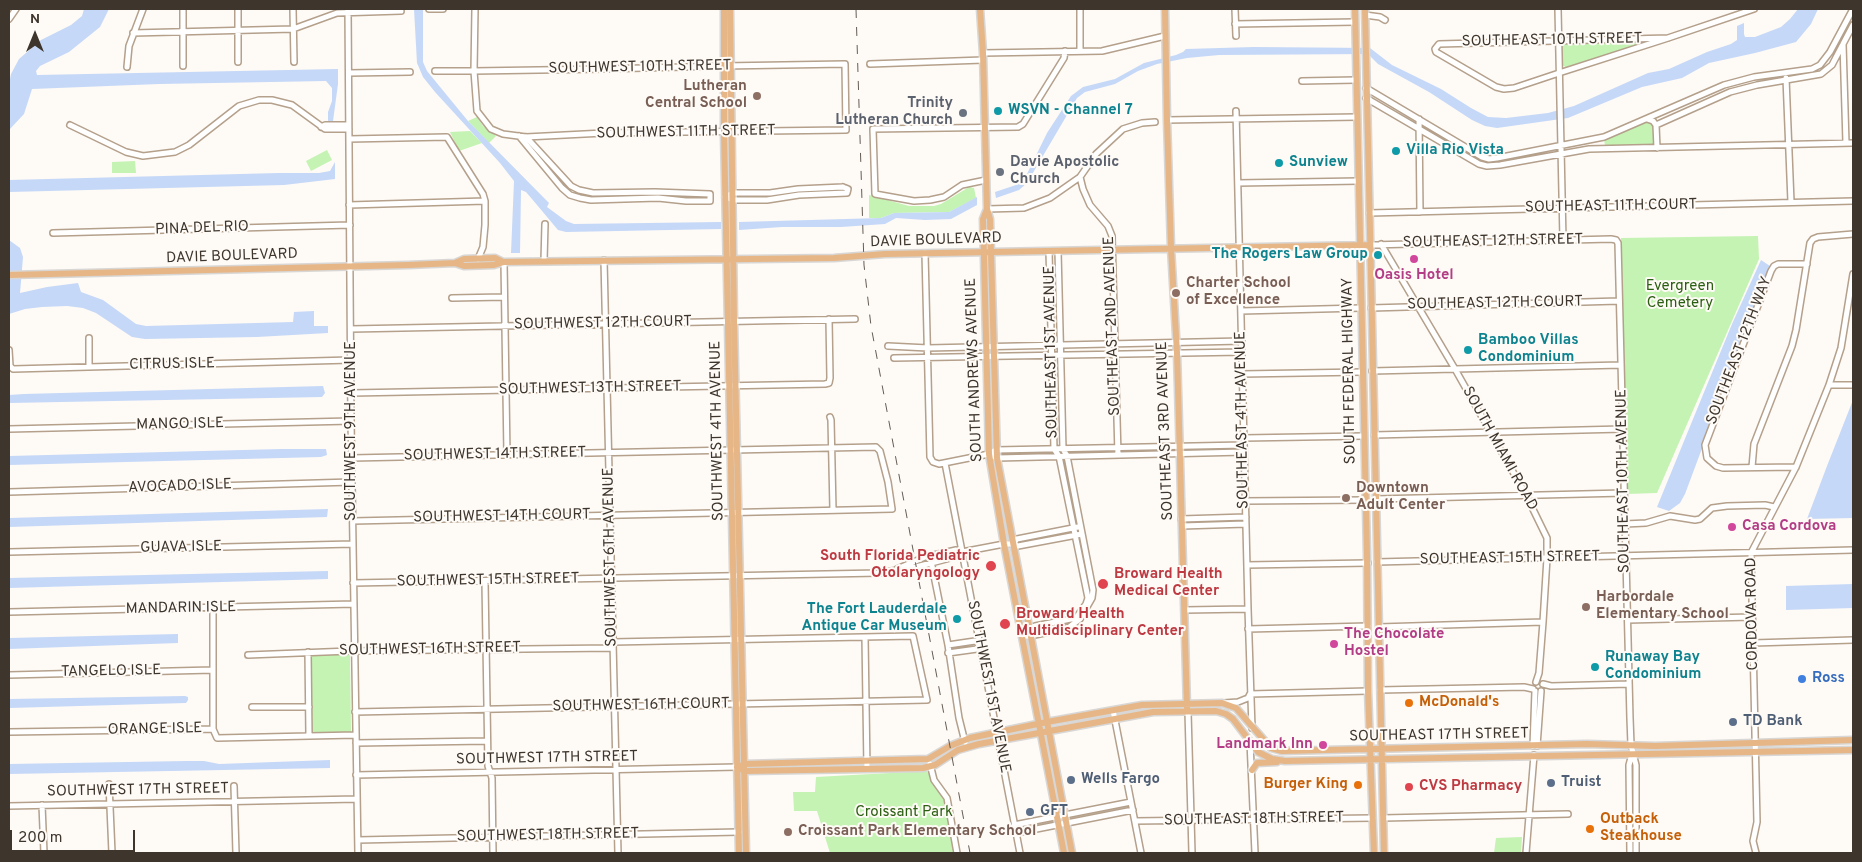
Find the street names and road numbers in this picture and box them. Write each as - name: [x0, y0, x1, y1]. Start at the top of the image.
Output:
- street label: SOUTHEAST 10TH STREET: [1461, 30, 1643, 52]
- street label: SOUTHWEST 10TH STREET: [548, 57, 732, 79]
- street label: SOUTHWEST 11TH STREET: [596, 122, 776, 144]
- street label: SOUTHEAST 11TH COURT: [1525, 196, 1697, 218]
- street label: PINA DEL RIO: [155, 218, 249, 240]
- street label: DAVIE BOULEVARD: [870, 230, 1002, 252]
- street label: SOUTHEAST 12TH STREET: [1403, 231, 1583, 253]
- street label: SOUTHEAST 2ND AVENUE: [1101, 236, 1125, 416]
- street label: DAVIE BOULEVARD: [166, 246, 298, 268]
- street label: SOUTHEAST 1ST AVENUE: [1041, 265, 1063, 439]
- street label: SOUTHEAST 12TH WAY: [1703, 274, 1777, 428]
- street label: SOUTH ANDREWS AVENUE: [963, 278, 987, 462]
- street label: SOUTH FEDERAL HIGHWAY: [1339, 278, 1361, 464]
- street label: SOUTHEAST 12TH COURT: [1407, 293, 1583, 315]
- street label: SOUTHWEST 12TH COURT: [514, 313, 692, 335]
- street label: SOUTHEAST 4TH AVENUE: [1232, 331, 1254, 509]
- street label: SOUTHWEST 9TH AVENUE: [343, 341, 361, 521]
- street label: SOUTHWEST 4TH AVENUE: [707, 341, 729, 521]
- street label: SOUTHEAST 3RD AVENUE: [1154, 341, 1178, 521]
- street label: CITRUS ISLE: [129, 355, 215, 375]
- street label: SOUTHWEST 13TH STREET: [499, 378, 681, 400]
- street label: SOUTH MIAMI ROAD: [1457, 384, 1541, 514]
- street label: SOUTHEAST 10TH AVENUE: [1613, 389, 1635, 573]
- street label: MANGO ISLE: [136, 415, 224, 435]
- street label: SOUTHWEST 14TH STREET: [404, 444, 586, 466]
- street label: SOUTHWEST 6TH AVENUE: [600, 467, 622, 647]
- street label: AVOCADO ISLE: [128, 476, 232, 498]
- street label: SOUTHWEST 14TH COURT: [413, 506, 591, 528]
- street label: GUAVA ISLE: [140, 538, 222, 558]
- street label: SOUTHEAST 15TH STREET: [1420, 548, 1600, 570]
- street label: CORDOVA ROAD: [1743, 557, 1763, 671]
- street label: SOUTHWEST 15TH STREET: [396, 570, 580, 592]
- street label: MANDARIN ISLE: [126, 599, 236, 619]
- street label: SOUTHWEST 1ST AVENUE: [962, 599, 1014, 775]
- street label: SOUTHWEST 16TH STREET: [339, 639, 521, 661]
- street label: TANGELO ISLE: [61, 662, 161, 682]
- street label: SOUTHWEST 16TH COURT: [552, 695, 730, 717]
- street label: ORANGE ISLE: [108, 720, 202, 740]
- street label: SOUTHEAST 17TH STREET: [1349, 725, 1529, 747]
- street label: SOUTHWEST 17TH STREET: [456, 748, 638, 770]
- street label: SOUTHWEST 17TH STREET: [47, 780, 229, 802]
- street label: SOUTHEAST 18TH STREET: [1164, 809, 1344, 831]
- street label: SOUTHWEST 18TH STREET: [457, 825, 639, 847]

